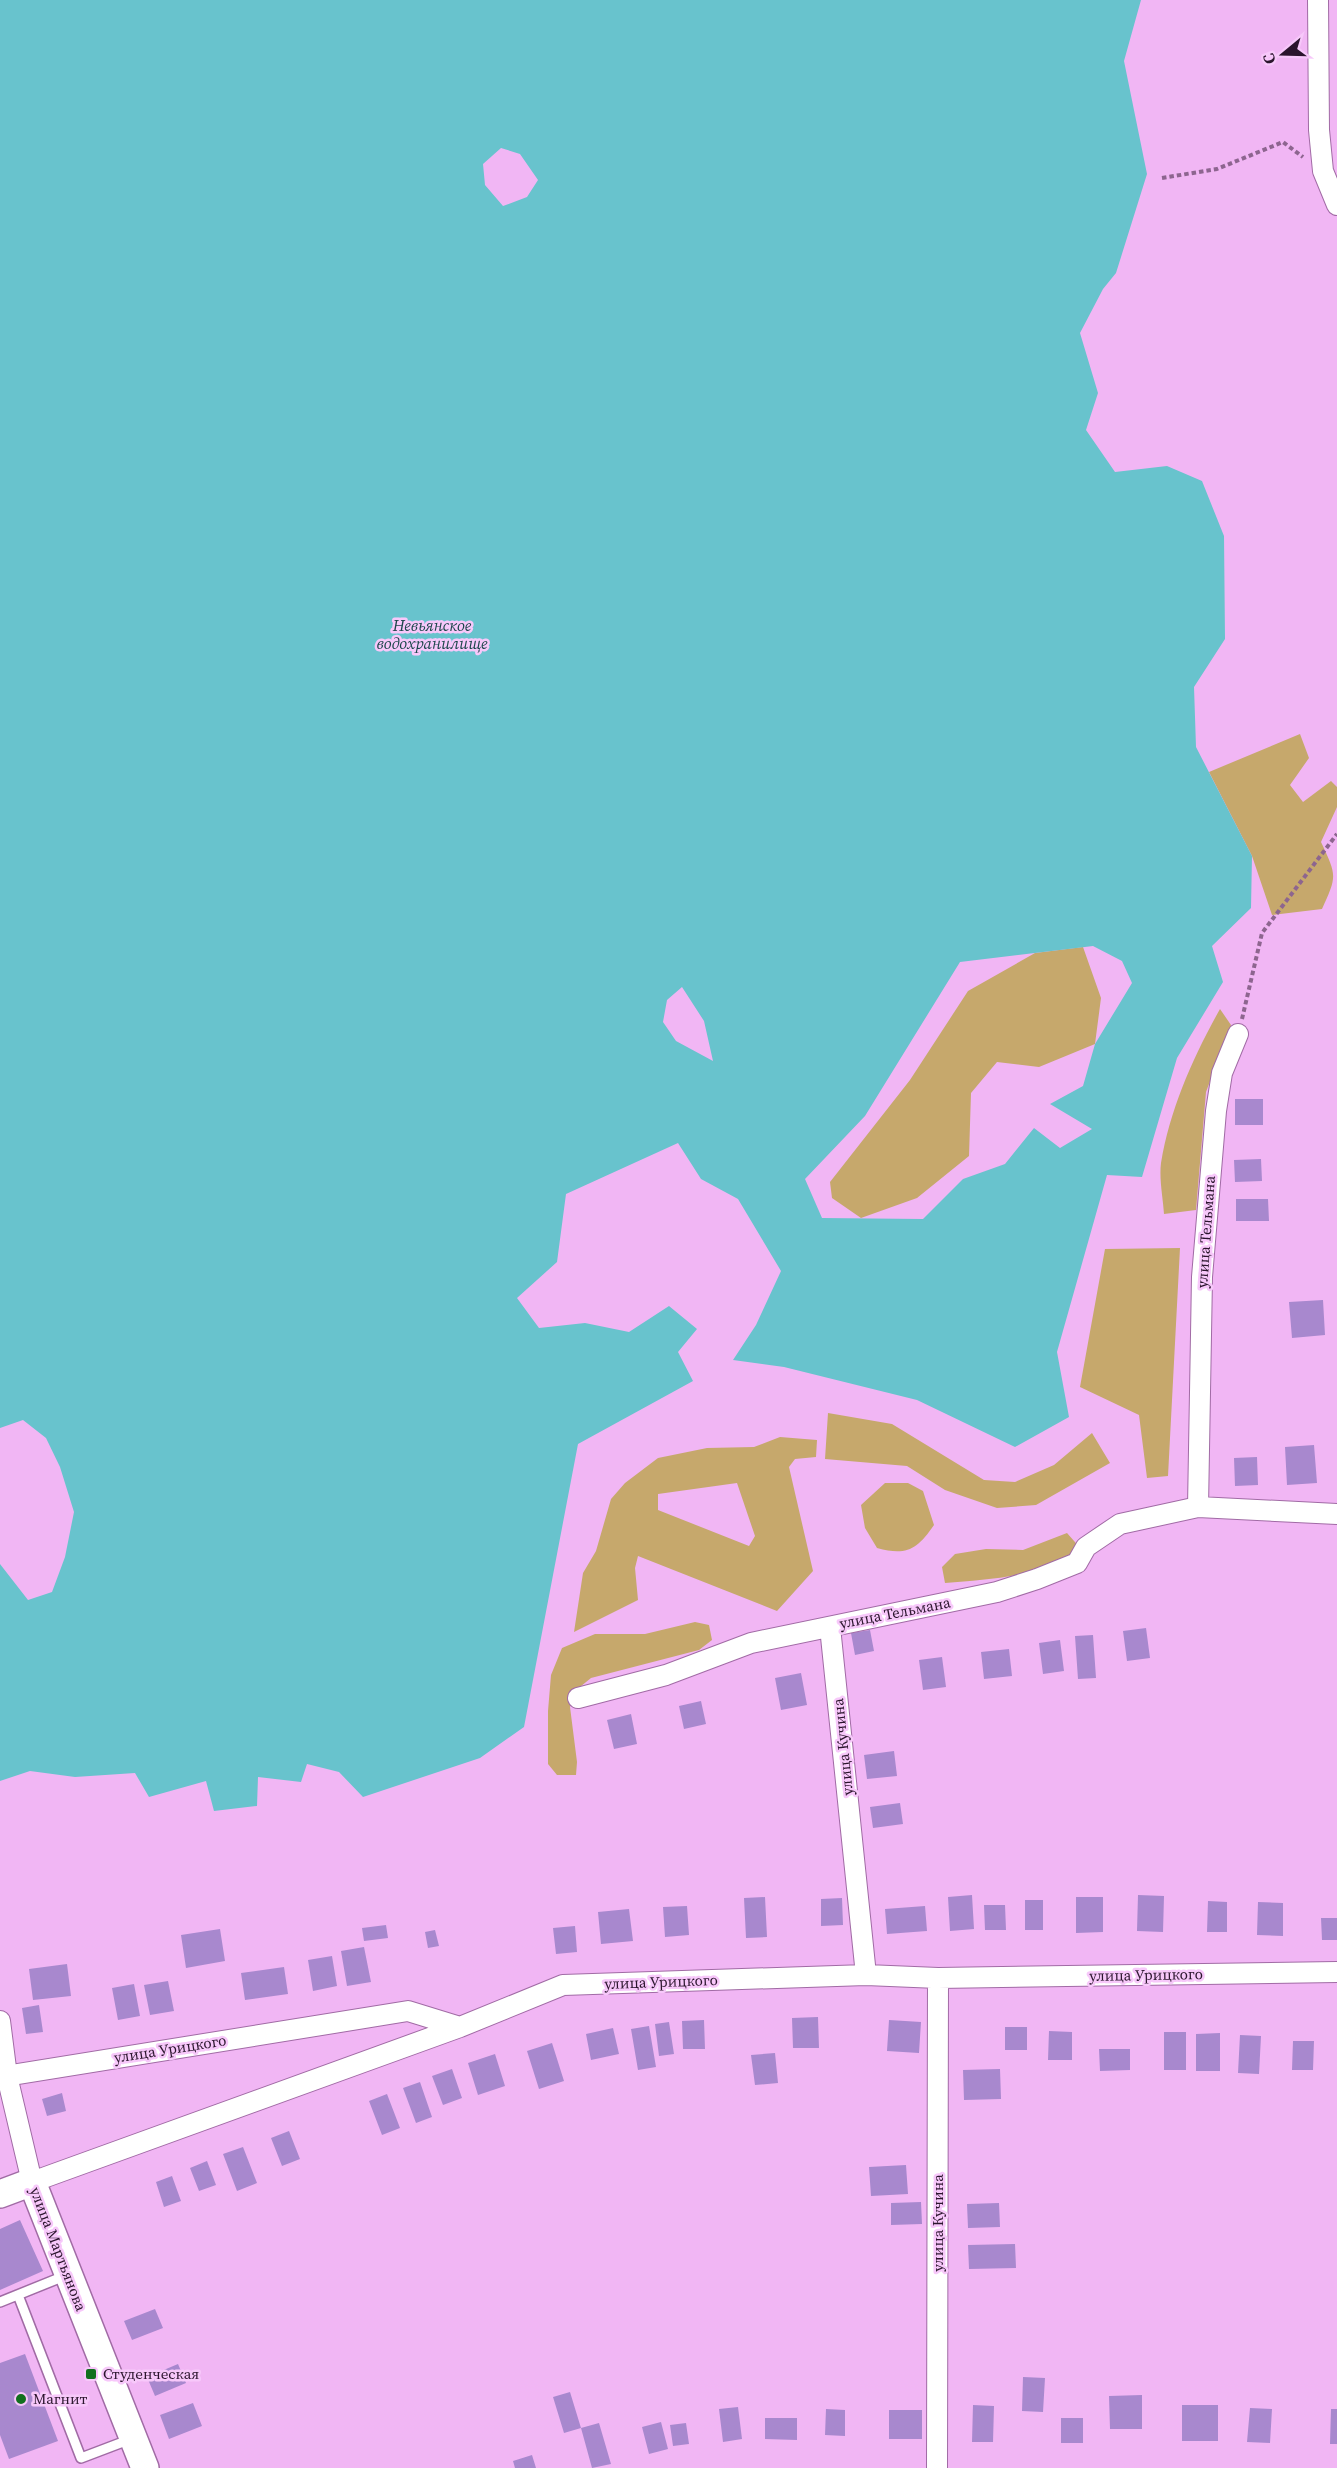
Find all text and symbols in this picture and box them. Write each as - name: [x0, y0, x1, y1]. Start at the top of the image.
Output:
- north arrow: [1253, 24, 1313, 84]
- text: С: [1257, 51, 1281, 67]
- water label: Невьянское водохранилище: [376, 614, 488, 654]
- street label: улица Тельмана: [1191, 1175, 1220, 1289]
- street label: улица Тельмана: [838, 1591, 953, 1634]
- street label: улица Кучина: [827, 1697, 858, 1797]
- street label: улица Урицкого: [1089, 1963, 1203, 1986]
- street label: улица Урицкого: [604, 1969, 718, 1994]
- street label: улица Урицкого: [112, 2029, 228, 2068]
- street label: улица Кучина: [927, 2174, 948, 2272]
- street label: улица Мартьянова: [25, 2184, 92, 2314]
- place label: Студенческая: [103, 2363, 199, 2384]
- marker: Студенческая: [84, 2367, 98, 2381]
- place label: Магнит: [33, 2388, 88, 2409]
- marker: Магнит: [14, 2392, 28, 2406]

